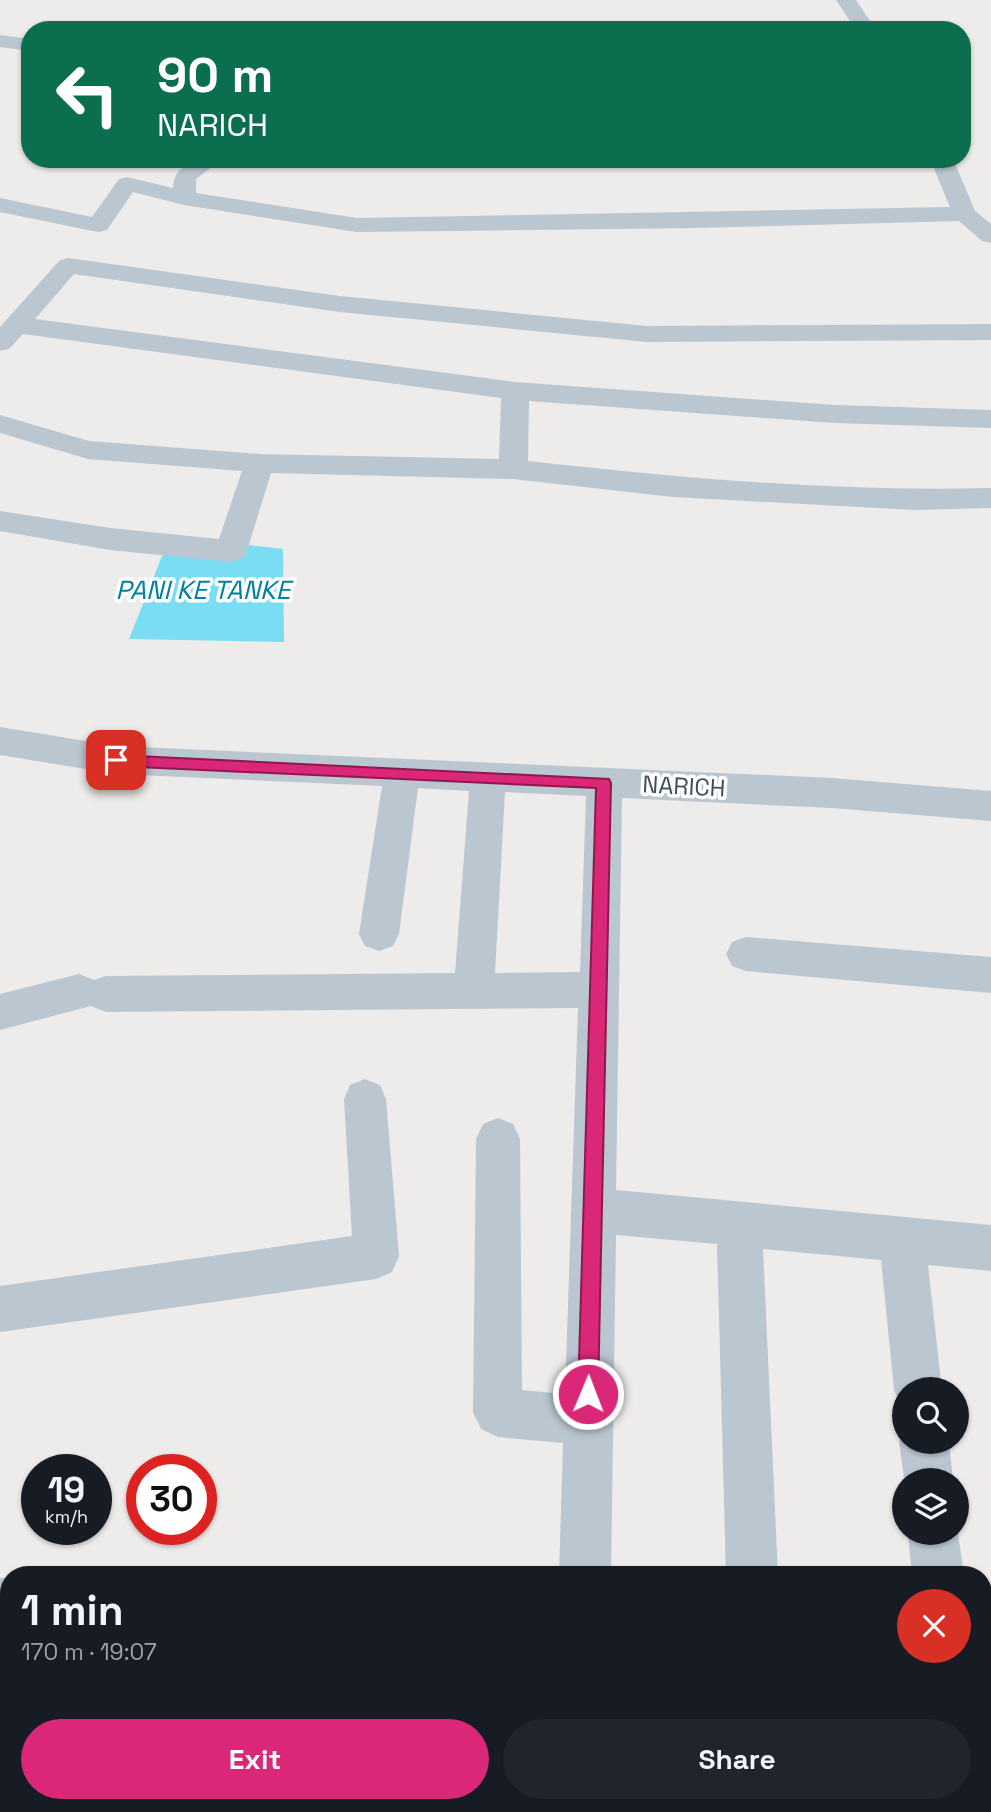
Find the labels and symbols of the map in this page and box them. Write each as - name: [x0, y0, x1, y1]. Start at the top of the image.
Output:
- water label: PANI KE TANKE: [116, 573, 294, 607]
- pin: [86, 730, 146, 790]
- street label: NARICH: [642, 768, 726, 804]
- position arrow: [551, 1357, 625, 1431]
- speed limit sign: 30: [126, 1454, 217, 1545]

